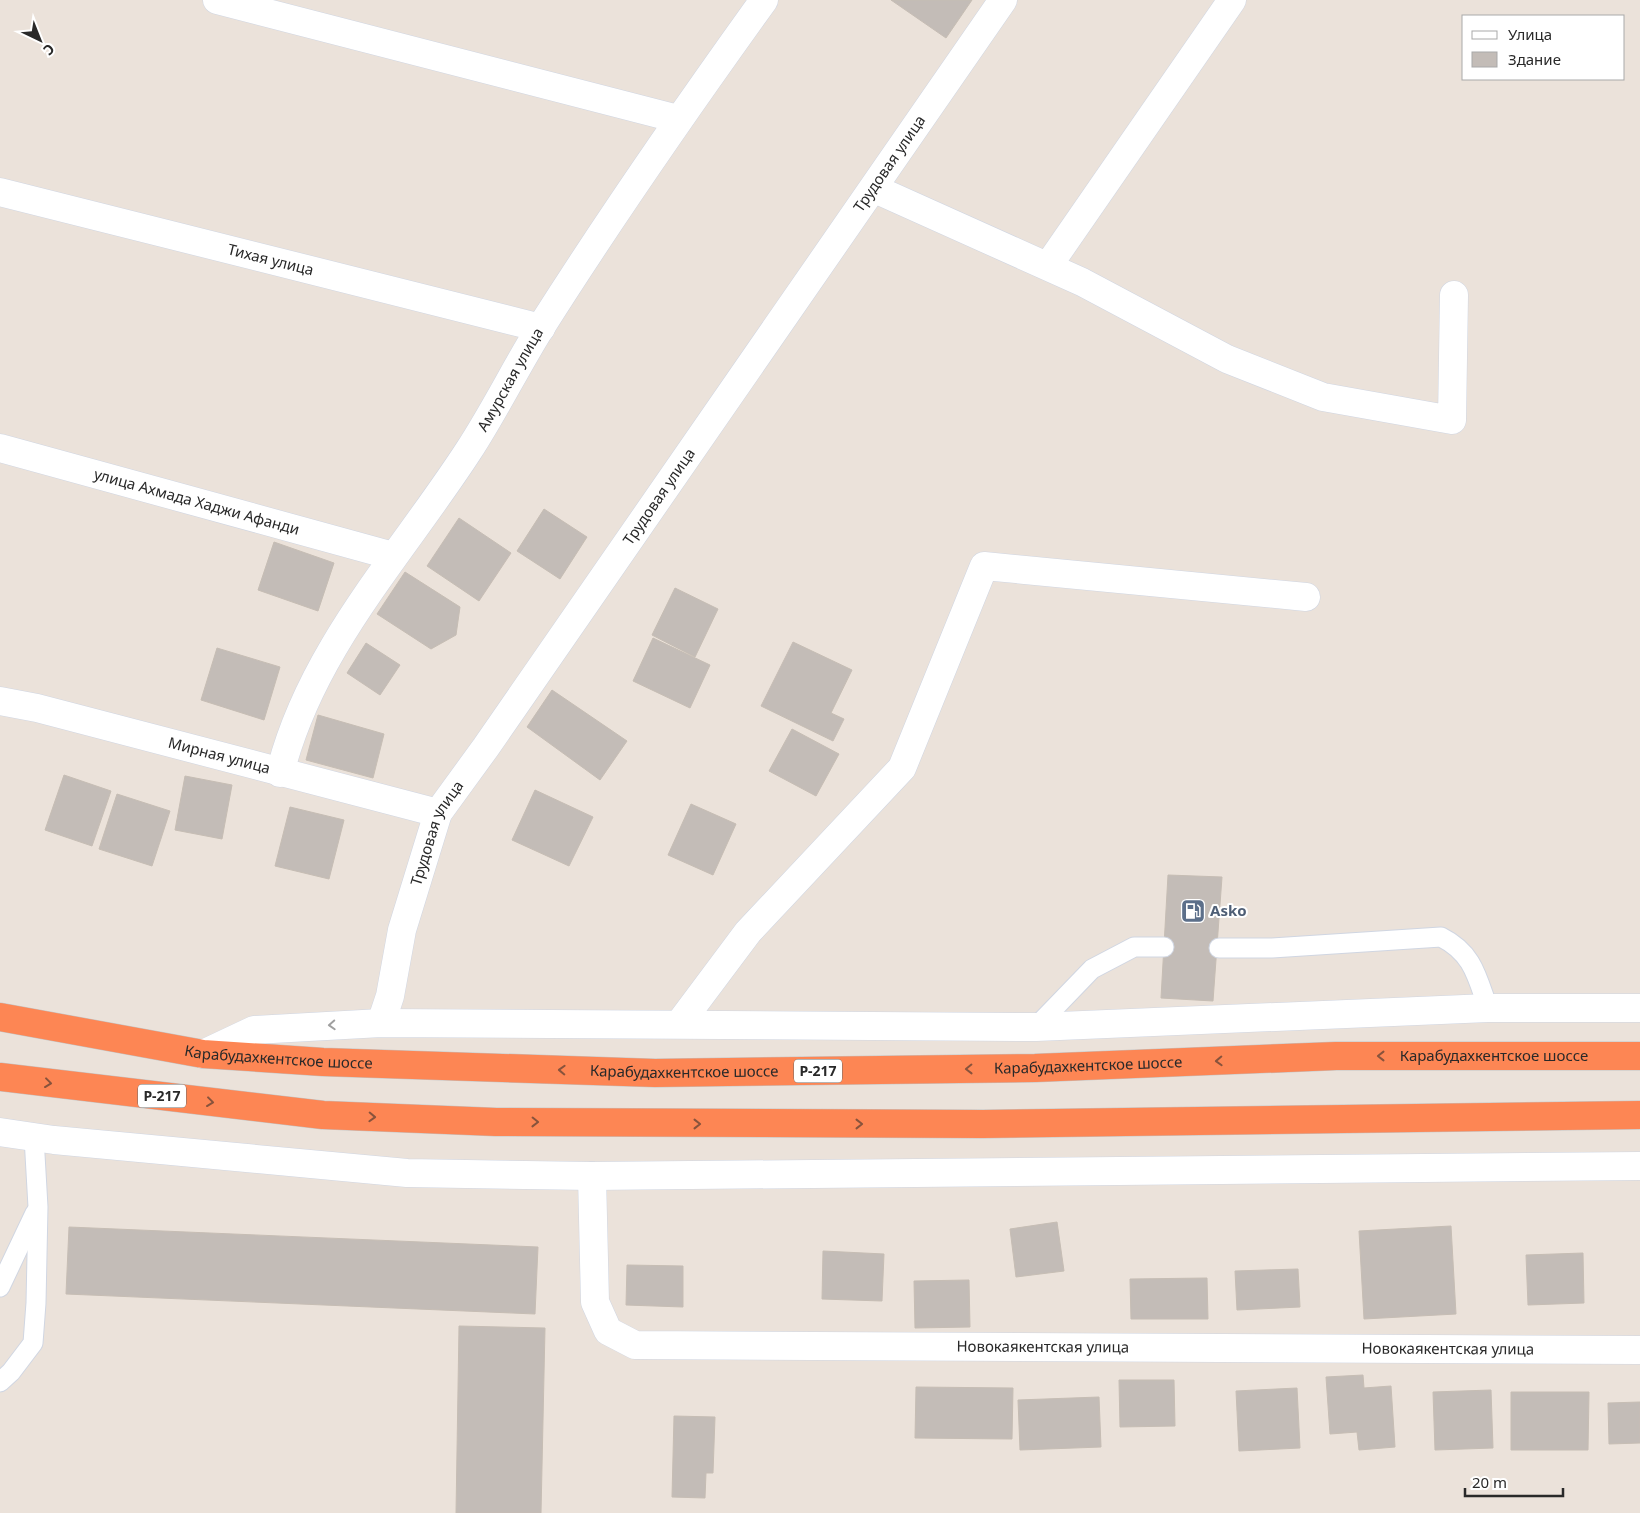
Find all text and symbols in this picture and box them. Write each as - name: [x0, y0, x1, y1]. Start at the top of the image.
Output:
- north arrow: [15, 15, 65, 65]
- legend: [1462, 15, 1625, 80]
- text: Улица: [1508, 24, 1552, 44]
- text: С: [39, 40, 59, 60]
- text: Здание: [1508, 49, 1561, 69]
- street label: Трудовая улица: [848, 111, 929, 215]
- street label: Тихая улица: [226, 239, 316, 279]
- street label: Амурская улица: [472, 324, 547, 435]
- street label: Трудовая улица: [618, 444, 699, 548]
- street label: улица Ахмада Хаджи Афанди: [92, 463, 302, 539]
- street label: Мирная улица: [166, 732, 273, 778]
- street label: Трудовая улица: [405, 776, 467, 888]
- fuel station icon: Asko: [1180, 898, 1206, 924]
- place label: Asko: [1210, 900, 1247, 920]
- one-way arrow: [328, 1020, 336, 1031]
- street label: Карабудахкентское шоссе: [183, 1040, 373, 1073]
- street label: Карабудахкентское шоссе: [1400, 1045, 1588, 1065]
- street label: Карабудахкентское шоссе: [994, 1051, 1183, 1078]
- one-way arrow: [1377, 1051, 1385, 1061]
- one-way arrow: [1215, 1056, 1222, 1066]
- street label: Карабудахкентское шоссе: [590, 1060, 779, 1082]
- road number: Р-217: [794, 1060, 842, 1082]
- one-way arrow: [965, 1064, 972, 1074]
- one-way arrow: [557, 1065, 565, 1075]
- one-way arrow: [45, 1077, 53, 1088]
- road number: Р-217: [138, 1084, 186, 1108]
- one-way arrow: [206, 1096, 214, 1107]
- one-way arrow: [368, 1111, 376, 1122]
- one-way arrow: [531, 1117, 539, 1127]
- one-way arrow: [694, 1119, 701, 1129]
- one-way arrow: [856, 1119, 864, 1129]
- street label: Новокаякентская улица: [956, 1336, 1129, 1356]
- street label: Новокаякентская улица: [1361, 1338, 1534, 1358]
- scale bar: [1465, 1466, 1562, 1498]
- text: 20 m: [1472, 1472, 1507, 1492]

